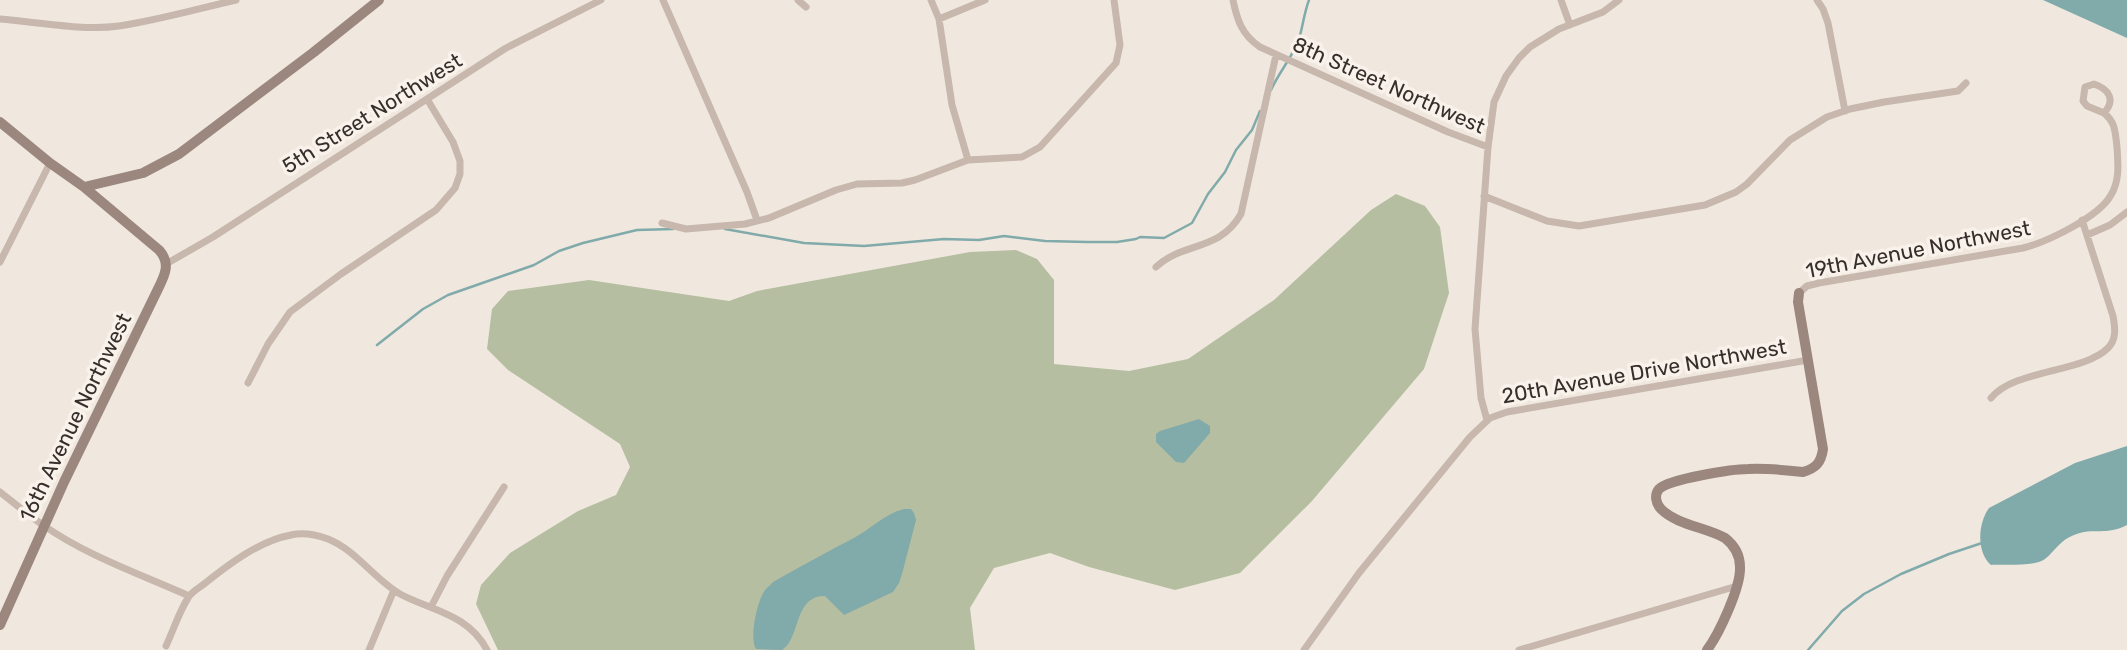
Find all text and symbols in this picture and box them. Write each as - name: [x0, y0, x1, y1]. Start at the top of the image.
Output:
- street label: 8th Street Northwest: [1289, 31, 1489, 139]
- street label: 5th Street Northwest: [278, 48, 466, 178]
- street label: 19th Avenue Northwest: [1803, 215, 2033, 283]
- street label: 16th Avenue Northwest: [14, 309, 136, 525]
- street label: 20th Avenue Drive Northwest: [1500, 334, 1788, 408]

